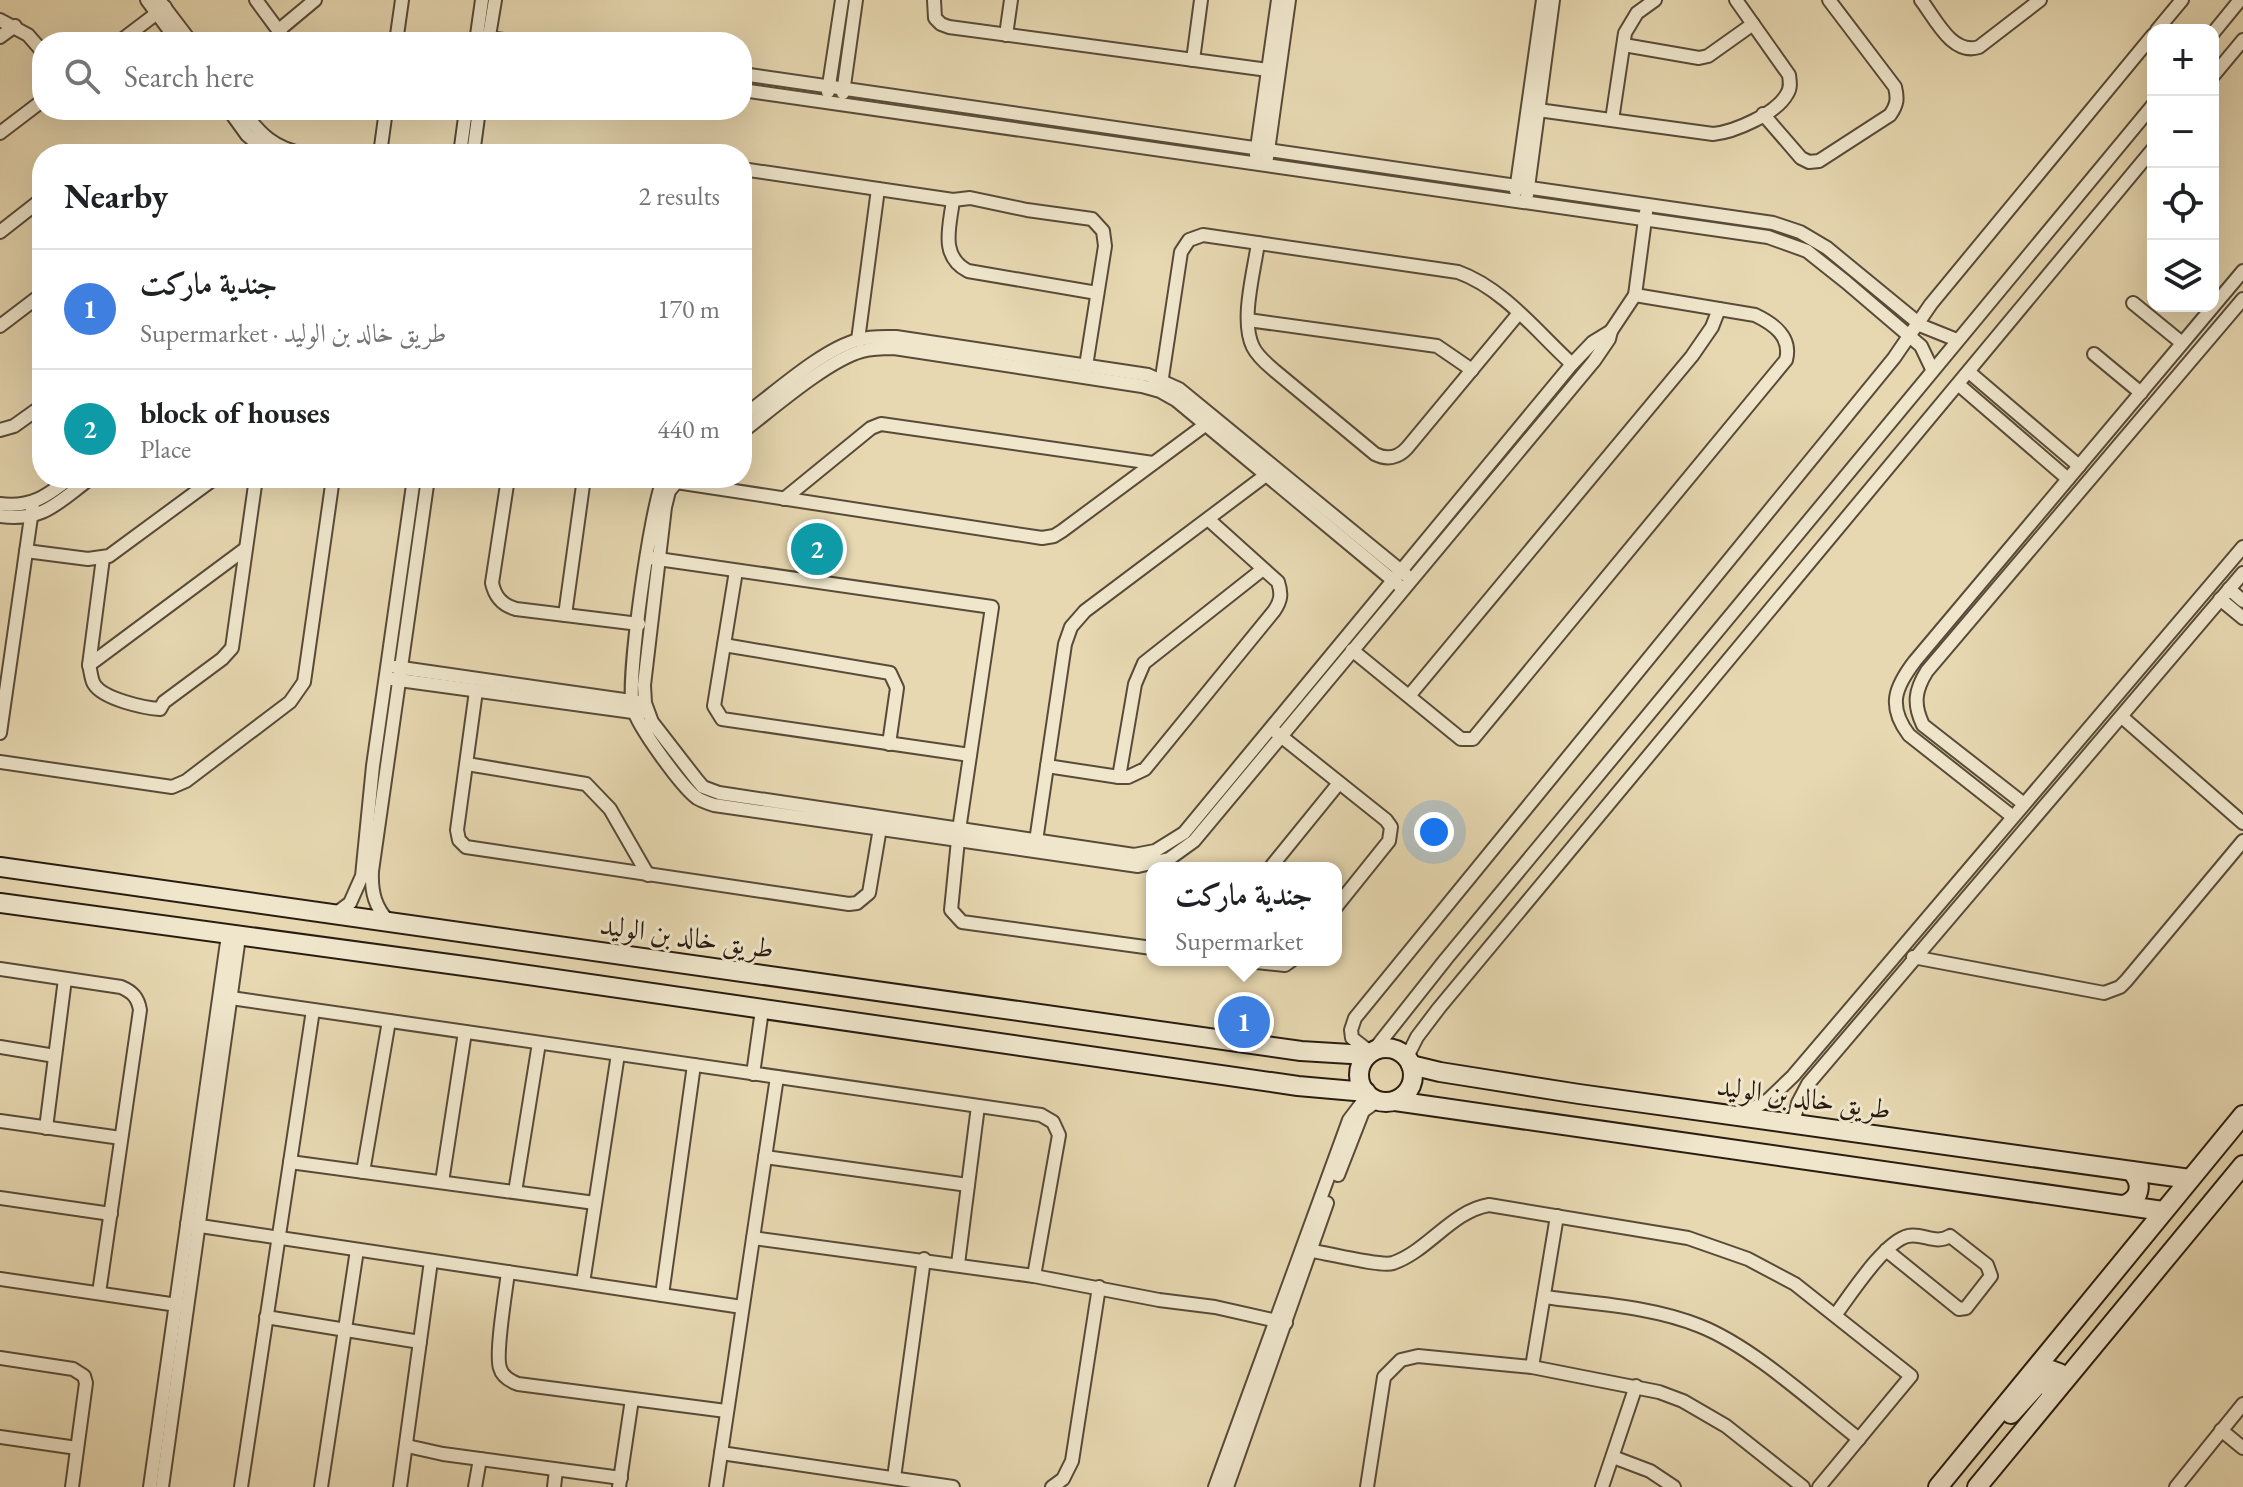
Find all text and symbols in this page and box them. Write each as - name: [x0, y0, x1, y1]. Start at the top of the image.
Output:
- map controls: [2147, 24, 2219, 312]
- button: +: [2147, 24, 2219, 96]
- search box: [32, 32, 752, 120]
- icon: search: [60, 54, 104, 98]
- text: Search here: [124, 57, 254, 96]
- button: −: [2147, 96, 2219, 168]
- button: locate: [2147, 168, 2219, 240]
- text: Nearby: [64, 174, 168, 218]
- text: 2 results: [639, 179, 720, 213]
- button: layers: [2147, 240, 2219, 312]
- text: جندية ماركت: [140, 264, 278, 303]
- text: 1: [83, 292, 97, 326]
- text: 170 m: [657, 292, 720, 326]
- text: Supermarket · طريق خالد بن الوليد: [140, 316, 446, 350]
- text: block of houses: [140, 393, 330, 432]
- text: 2: [83, 412, 97, 446]
- text: 440 m: [657, 412, 720, 446]
- text: Place: [140, 432, 191, 466]
- pin: 2: [791, 519, 843, 579]
- your location: [1414, 812, 1454, 852]
- popup: [1146, 862, 1342, 966]
- text: جندية ماركت: [1175, 875, 1313, 914]
- street label: طريق خالد بن الوليد: [598, 906, 776, 966]
- text: Supermarket: [1175, 924, 1303, 958]
- pin: 1: [1218, 992, 1270, 1052]
- street label: طريق خالد بن الوليد: [1715, 1067, 1893, 1127]

